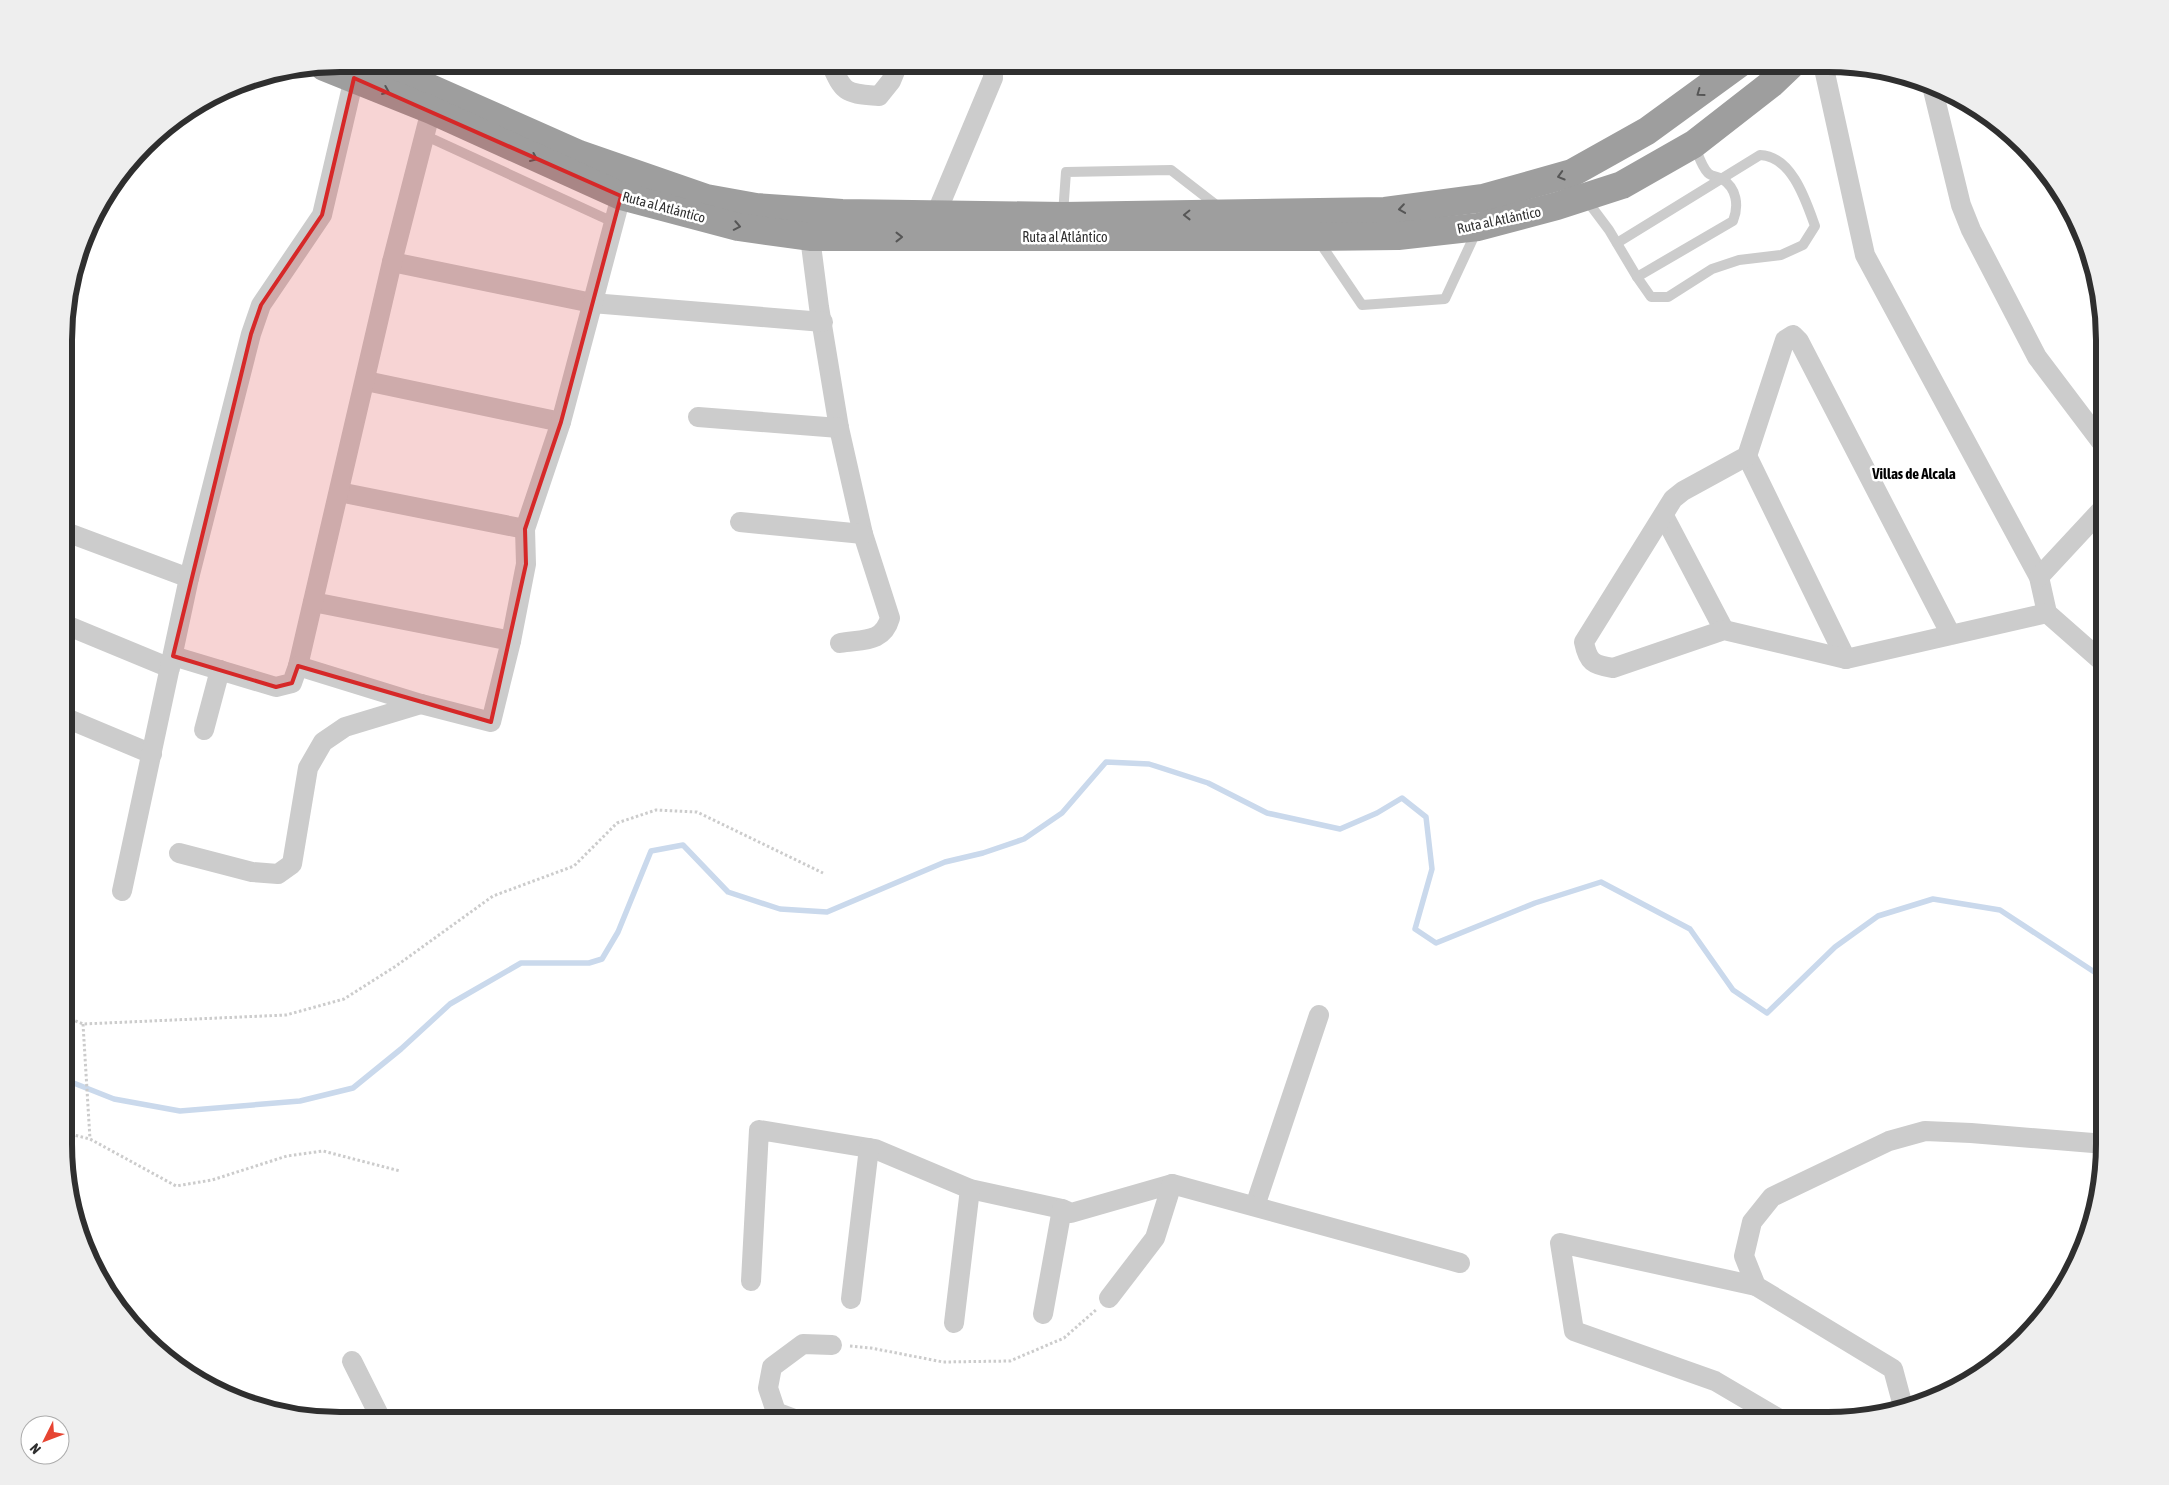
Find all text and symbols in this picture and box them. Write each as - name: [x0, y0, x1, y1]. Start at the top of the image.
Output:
- one-way arrow: [381, 85, 390, 95]
- one-way arrow: [1696, 87, 1706, 96]
- one-way arrow: [529, 151, 538, 162]
- one-way arrow: [1556, 170, 1565, 181]
- street label: Ruta al Atlántico: [621, 188, 707, 226]
- one-way arrow: [1398, 203, 1406, 214]
- street label: Ruta al Atlántico: [1456, 203, 1542, 237]
- one-way arrow: [1183, 210, 1191, 220]
- one-way arrow: [732, 220, 741, 231]
- street label: Ruta al Atlántico: [1022, 229, 1108, 245]
- one-way arrow: [895, 232, 903, 242]
- district label: Villas de Alcala: [1871, 465, 1956, 482]
- north arrow: [20, 1415, 70, 1465]
- text: N: [27, 1440, 44, 1457]

